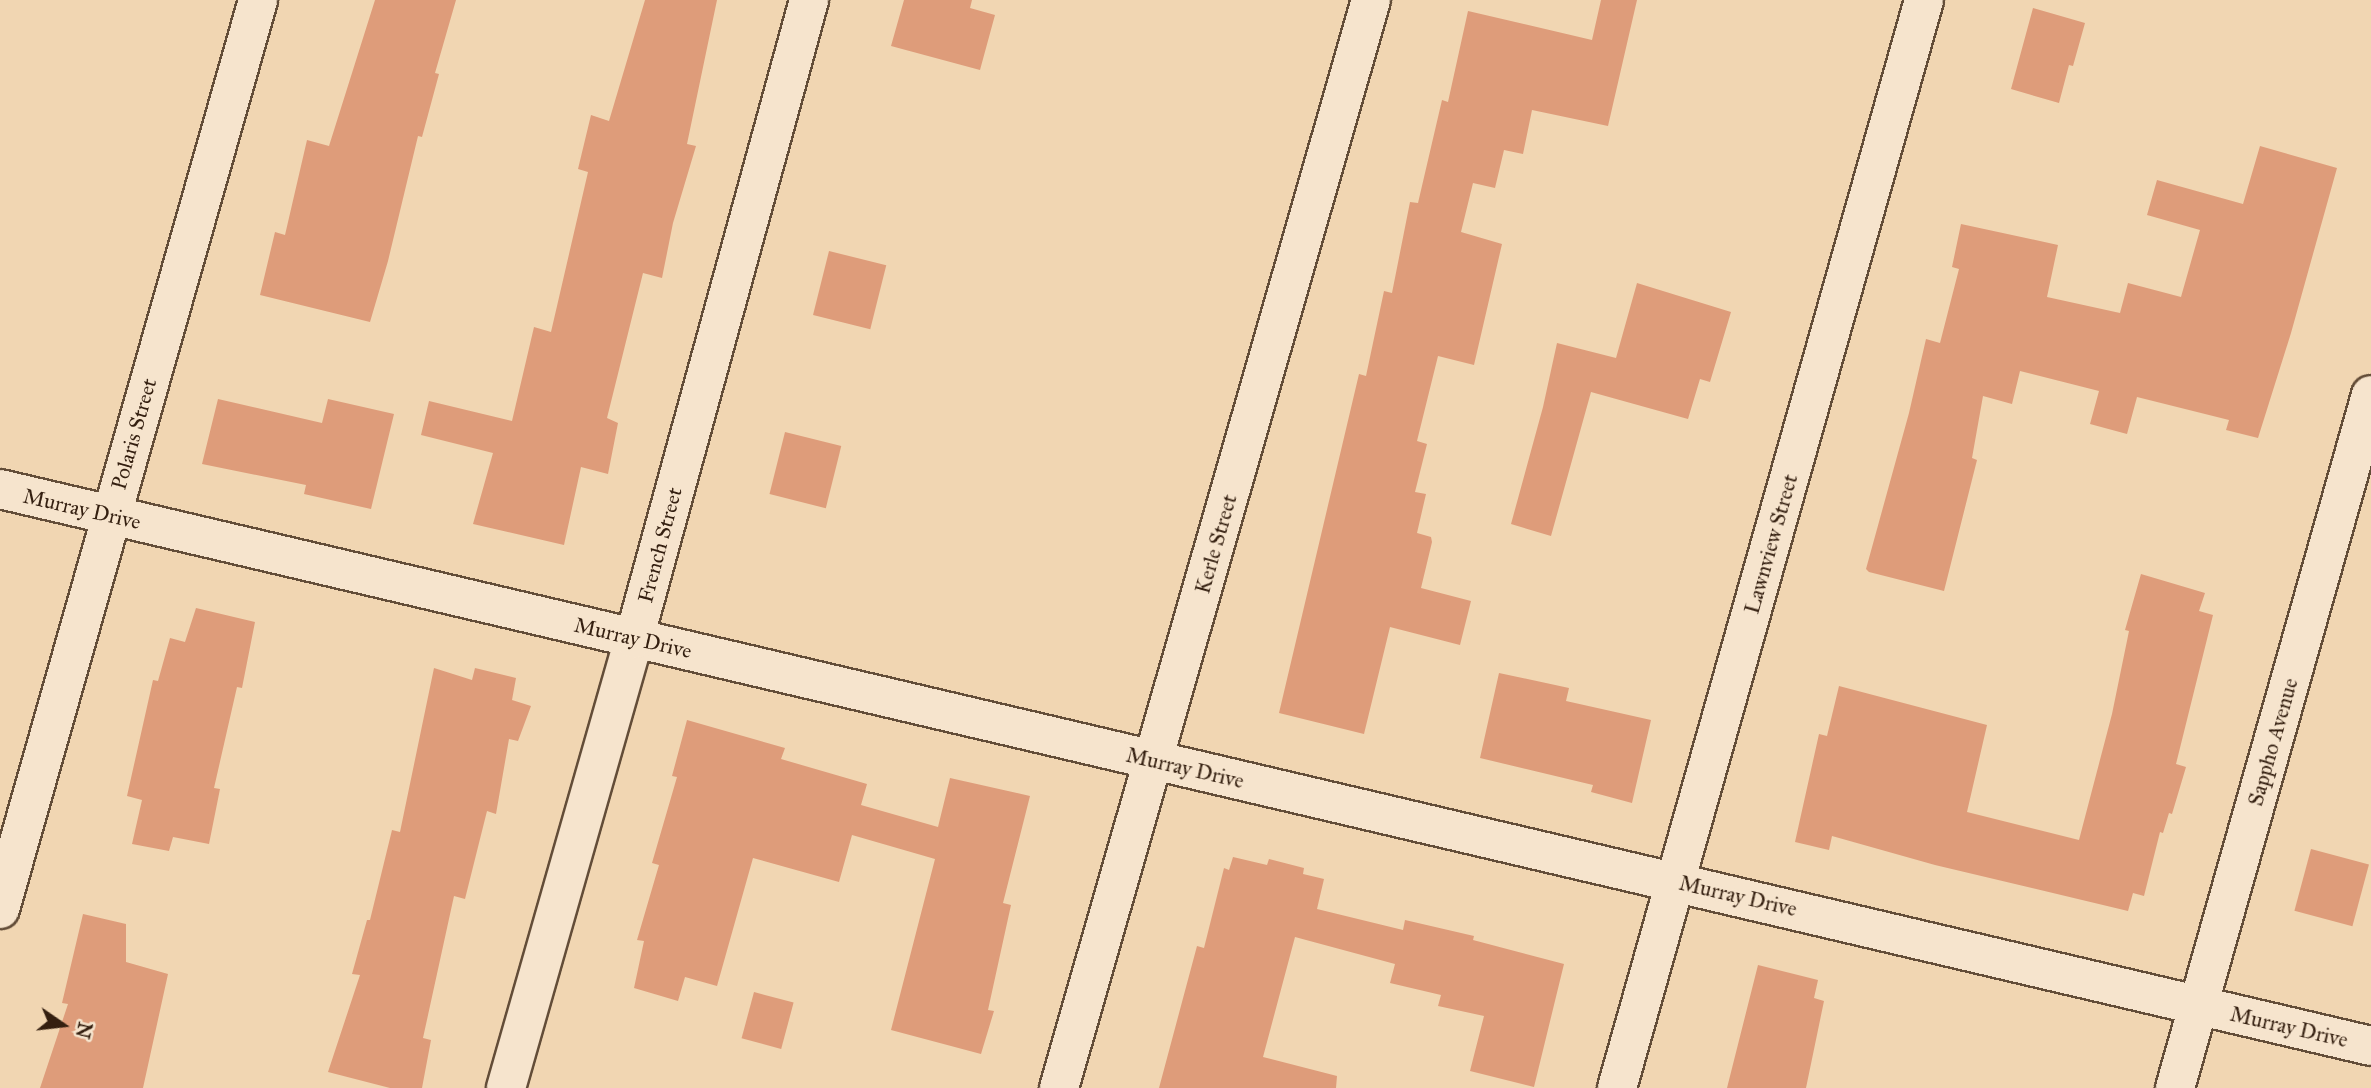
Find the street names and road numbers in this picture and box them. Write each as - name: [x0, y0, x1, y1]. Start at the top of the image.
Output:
- street label: Polaris Street: [106, 375, 162, 493]
- street label: Lawnview Street: [1739, 471, 1803, 617]
- street label: Murray Drive: [21, 483, 143, 535]
- street label: French Street: [633, 485, 687, 605]
- street label: Kerle Street: [1190, 491, 1242, 597]
- street label: Murray Drive: [572, 612, 694, 664]
- street label: Sappho Avenue: [2243, 675, 2303, 809]
- street label: Murray Drive: [1124, 742, 1246, 794]
- street label: Murray Drive: [1677, 870, 1799, 922]
- street label: Murray Drive: [2228, 1001, 2350, 1053]

